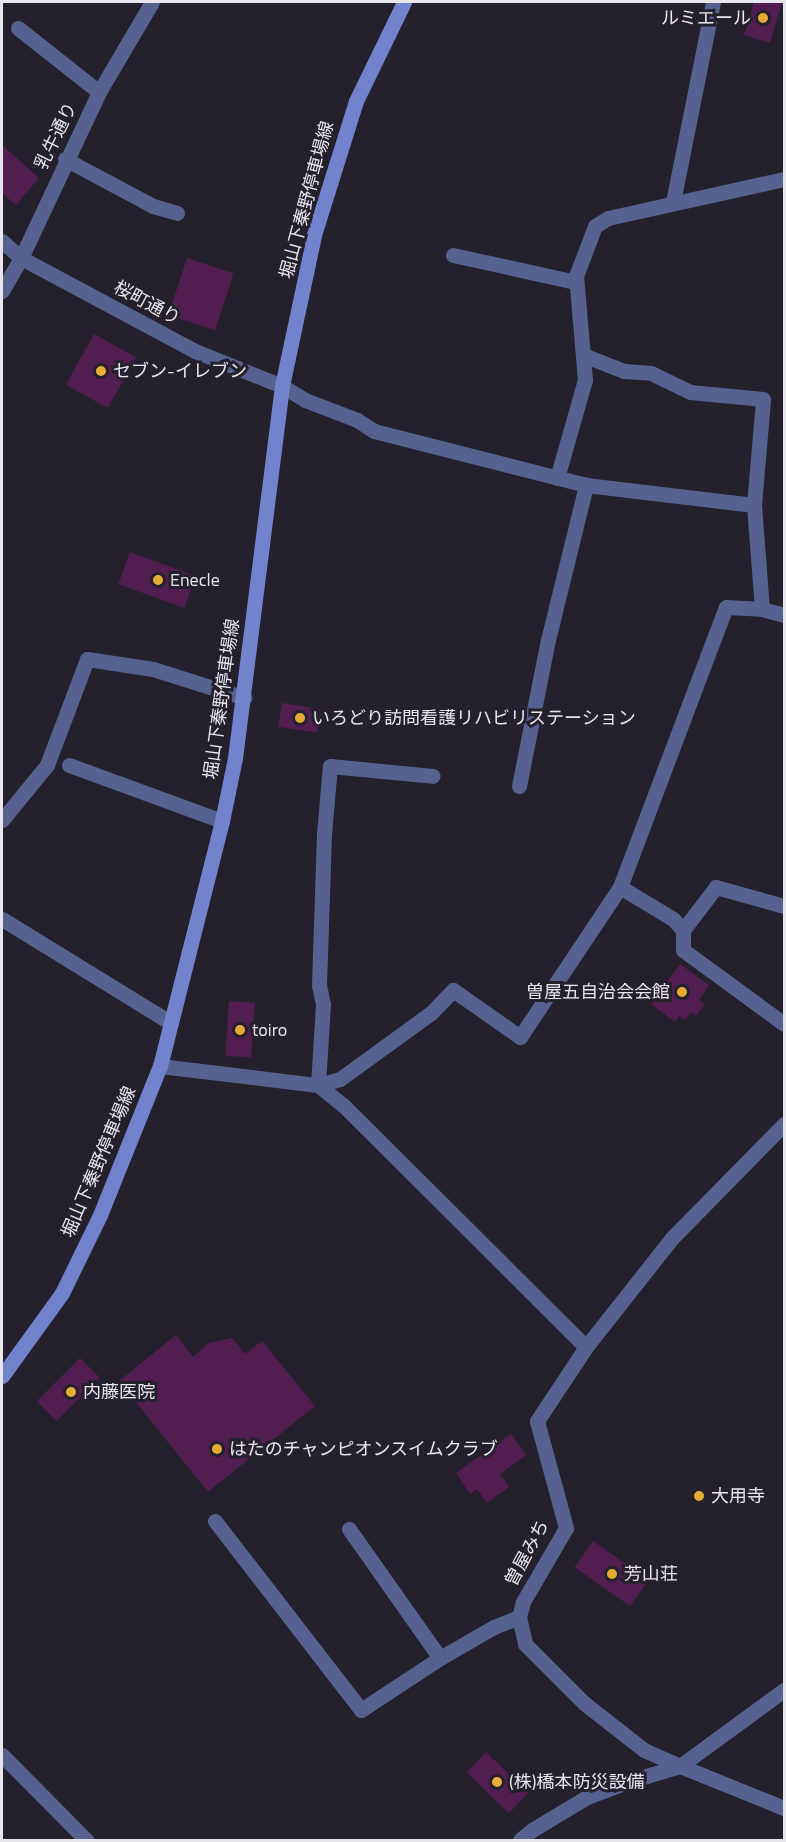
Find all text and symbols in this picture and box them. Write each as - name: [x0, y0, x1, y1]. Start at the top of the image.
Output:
- place label: ルミエール: [661, 7, 751, 29]
- marker: ルミエール: [756, 11, 770, 25]
- street label: 乳牛通り: [31, 99, 81, 173]
- street label: 堀山下秦野停車場線: [276, 119, 338, 281]
- street label: 桜町通り: [110, 277, 184, 329]
- place label: セブン-イレブン: [113, 360, 247, 382]
- marker: セブン-イレブン: [94, 364, 108, 378]
- place label: Enecle: [170, 569, 220, 591]
- marker: Enecle: [151, 573, 165, 587]
- street label: 堀山下秦野停車場線: [200, 617, 244, 781]
- place label: いろどり訪問看護リハビリステーション: [312, 707, 636, 729]
- marker: いろどり訪問看護リハビリステーション: [293, 711, 307, 725]
- place label: 曽屋五自治会会館: [526, 981, 670, 1003]
- marker: 曽屋五自治会会館: [675, 985, 689, 999]
- place label: toiro: [252, 1019, 287, 1041]
- marker: toiro: [233, 1023, 247, 1037]
- street label: 堀山下秦野停車場線: [57, 1083, 141, 1241]
- place label: 内藤医院: [83, 1381, 155, 1403]
- marker: 内藤医院: [64, 1385, 78, 1399]
- place label: はたのチャンピオンスイムクラブ: [229, 1438, 499, 1460]
- marker: はたのチャンピオンスイムクラブ: [210, 1442, 224, 1456]
- place label: 大用寺: [711, 1485, 765, 1507]
- marker: 大用寺: [692, 1489, 706, 1503]
- street label: 曽屋みち: [501, 1516, 553, 1590]
- place label: 芳山荘: [624, 1563, 678, 1585]
- marker: 芳山荘: [605, 1567, 619, 1581]
- place label: (株)橋本防災設備: [509, 1771, 645, 1793]
- marker: (株)橋本防災設備: [490, 1775, 504, 1789]

